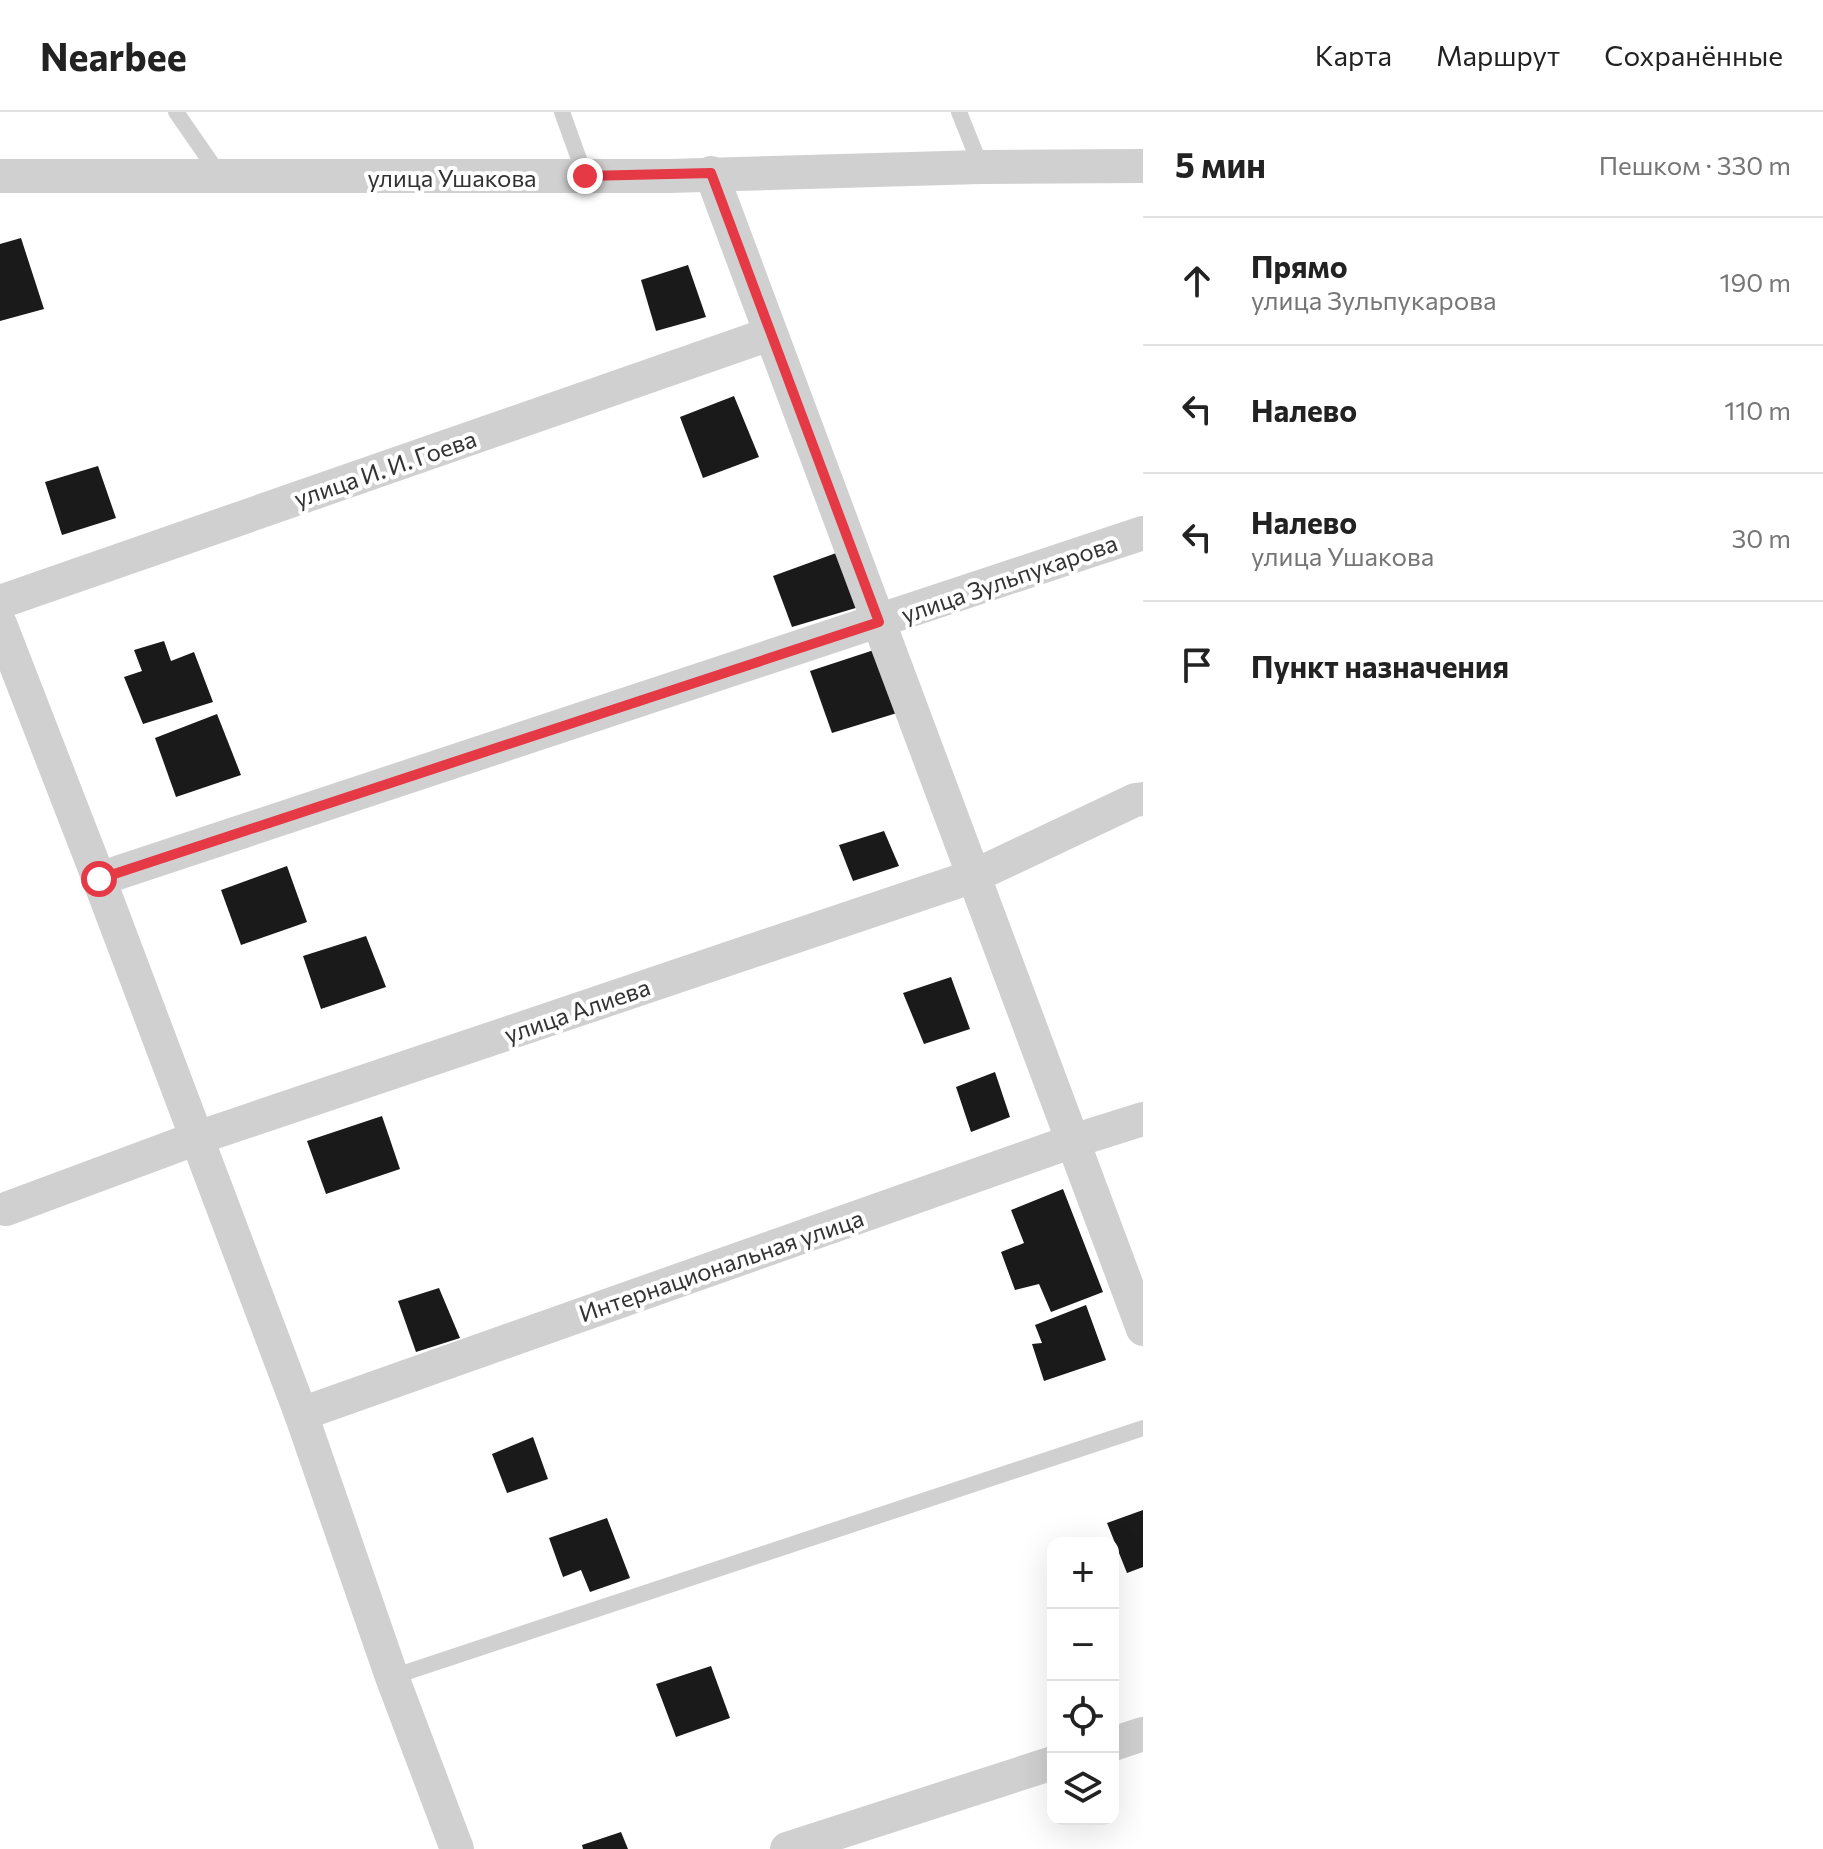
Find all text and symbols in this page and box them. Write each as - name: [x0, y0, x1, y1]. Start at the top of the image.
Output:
- text: Nearbee: [40, 32, 187, 79]
- text: Карта: [1315, 38, 1392, 72]
- text: Маршрут: [1436, 38, 1560, 72]
- text: Сохранённые: [1604, 38, 1783, 72]
- text: 5 мин: [1175, 143, 1266, 185]
- text: Пешком · 330 m: [1599, 149, 1791, 180]
- route end: [567, 158, 603, 194]
- street label: улица Ушакова: [367, 163, 537, 192]
- text: Прямо: [1251, 247, 1348, 284]
- icon: ahead: [1175, 259, 1219, 303]
- text: 190 m: [1719, 266, 1791, 297]
- text: улица Зульпукарова: [1251, 284, 1496, 315]
- icon: left: [1175, 387, 1219, 431]
- text: Налево: [1251, 391, 1357, 428]
- text: 110 m: [1724, 394, 1791, 425]
- street label: улица И. И. Гоева: [290, 423, 480, 513]
- text: Налево: [1251, 503, 1357, 540]
- icon: left: [1175, 515, 1219, 559]
- text: 30 m: [1732, 522, 1791, 553]
- street label: улица Зульпукарова: [897, 527, 1121, 629]
- text: улица Ушакова: [1251, 540, 1434, 571]
- icon: arrive: [1175, 643, 1219, 687]
- text: Пункт назначения: [1251, 647, 1509, 684]
- route start: [81, 861, 117, 897]
- street label: улица Алиева: [500, 972, 654, 1048]
- street label: Интернациональная улица: [575, 1203, 867, 1327]
- map controls: [1047, 1537, 1119, 1825]
- button: +: [1047, 1537, 1119, 1609]
- button: −: [1047, 1609, 1119, 1681]
- button: locate: [1047, 1681, 1119, 1753]
- button: layers: [1047, 1753, 1119, 1825]

